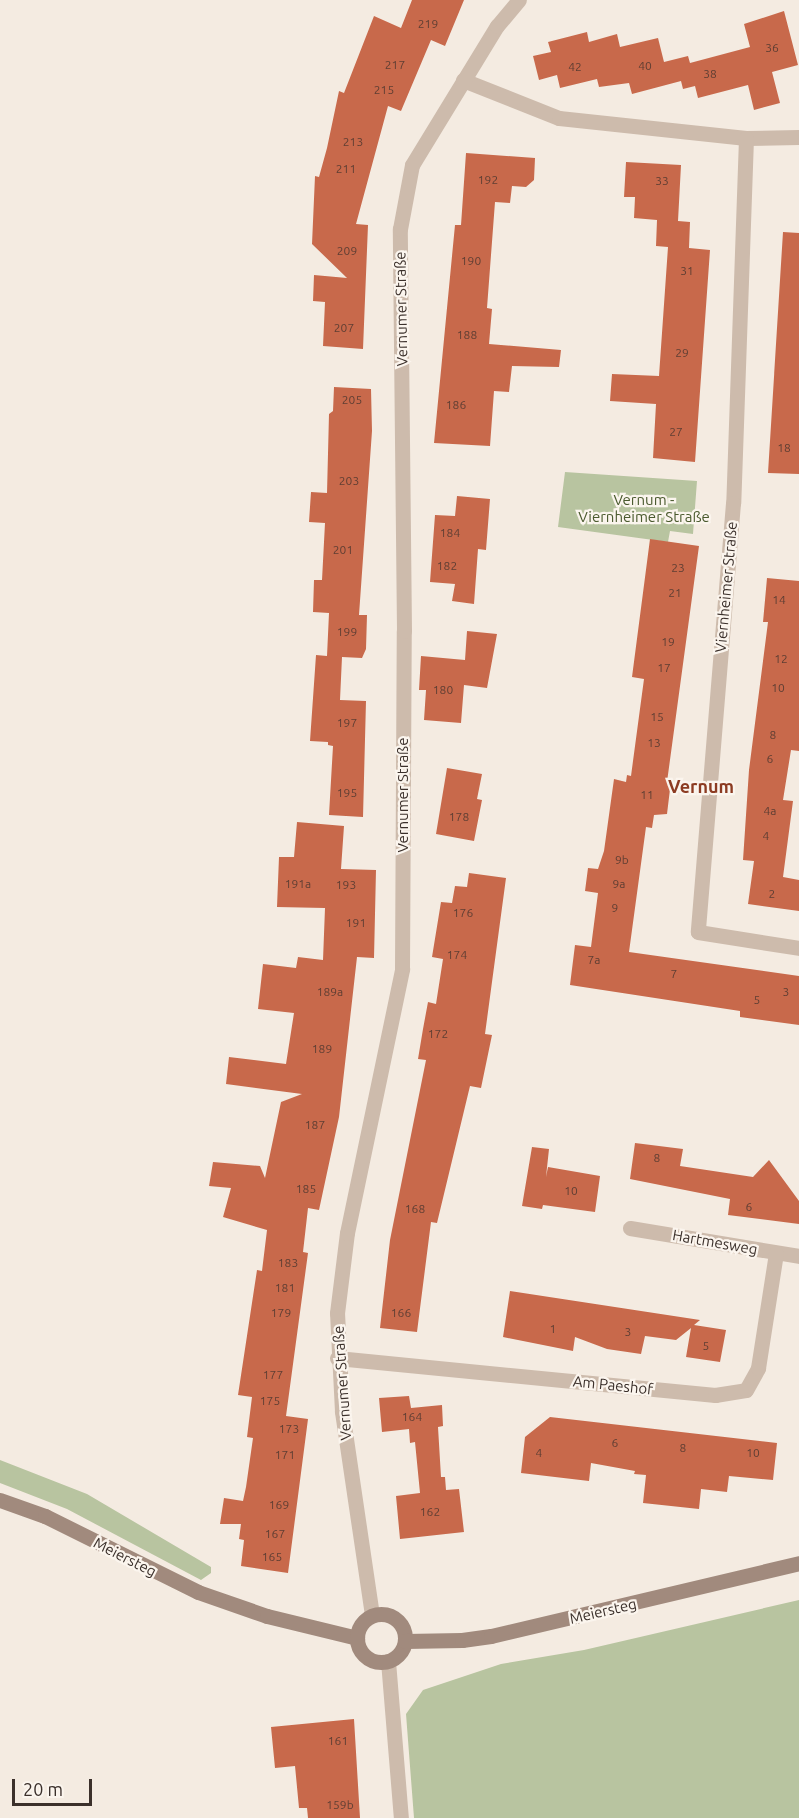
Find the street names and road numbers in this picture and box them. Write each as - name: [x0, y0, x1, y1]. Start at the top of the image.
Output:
- street label: Vernumer Straße: [391, 251, 411, 367]
- street label: Viernheimer Straße: [711, 521, 741, 653]
- street label: Vernumer Straße: [394, 738, 412, 852]
- street label: Hartmesweg: [671, 1226, 759, 1258]
- street label: Vernumer Straße: [329, 1325, 355, 1441]
- street label: Am Paeshof: [572, 1372, 654, 1398]
- street label: Meiersteg: [91, 1533, 159, 1581]
- street label: Meiersteg: [568, 1595, 638, 1627]

